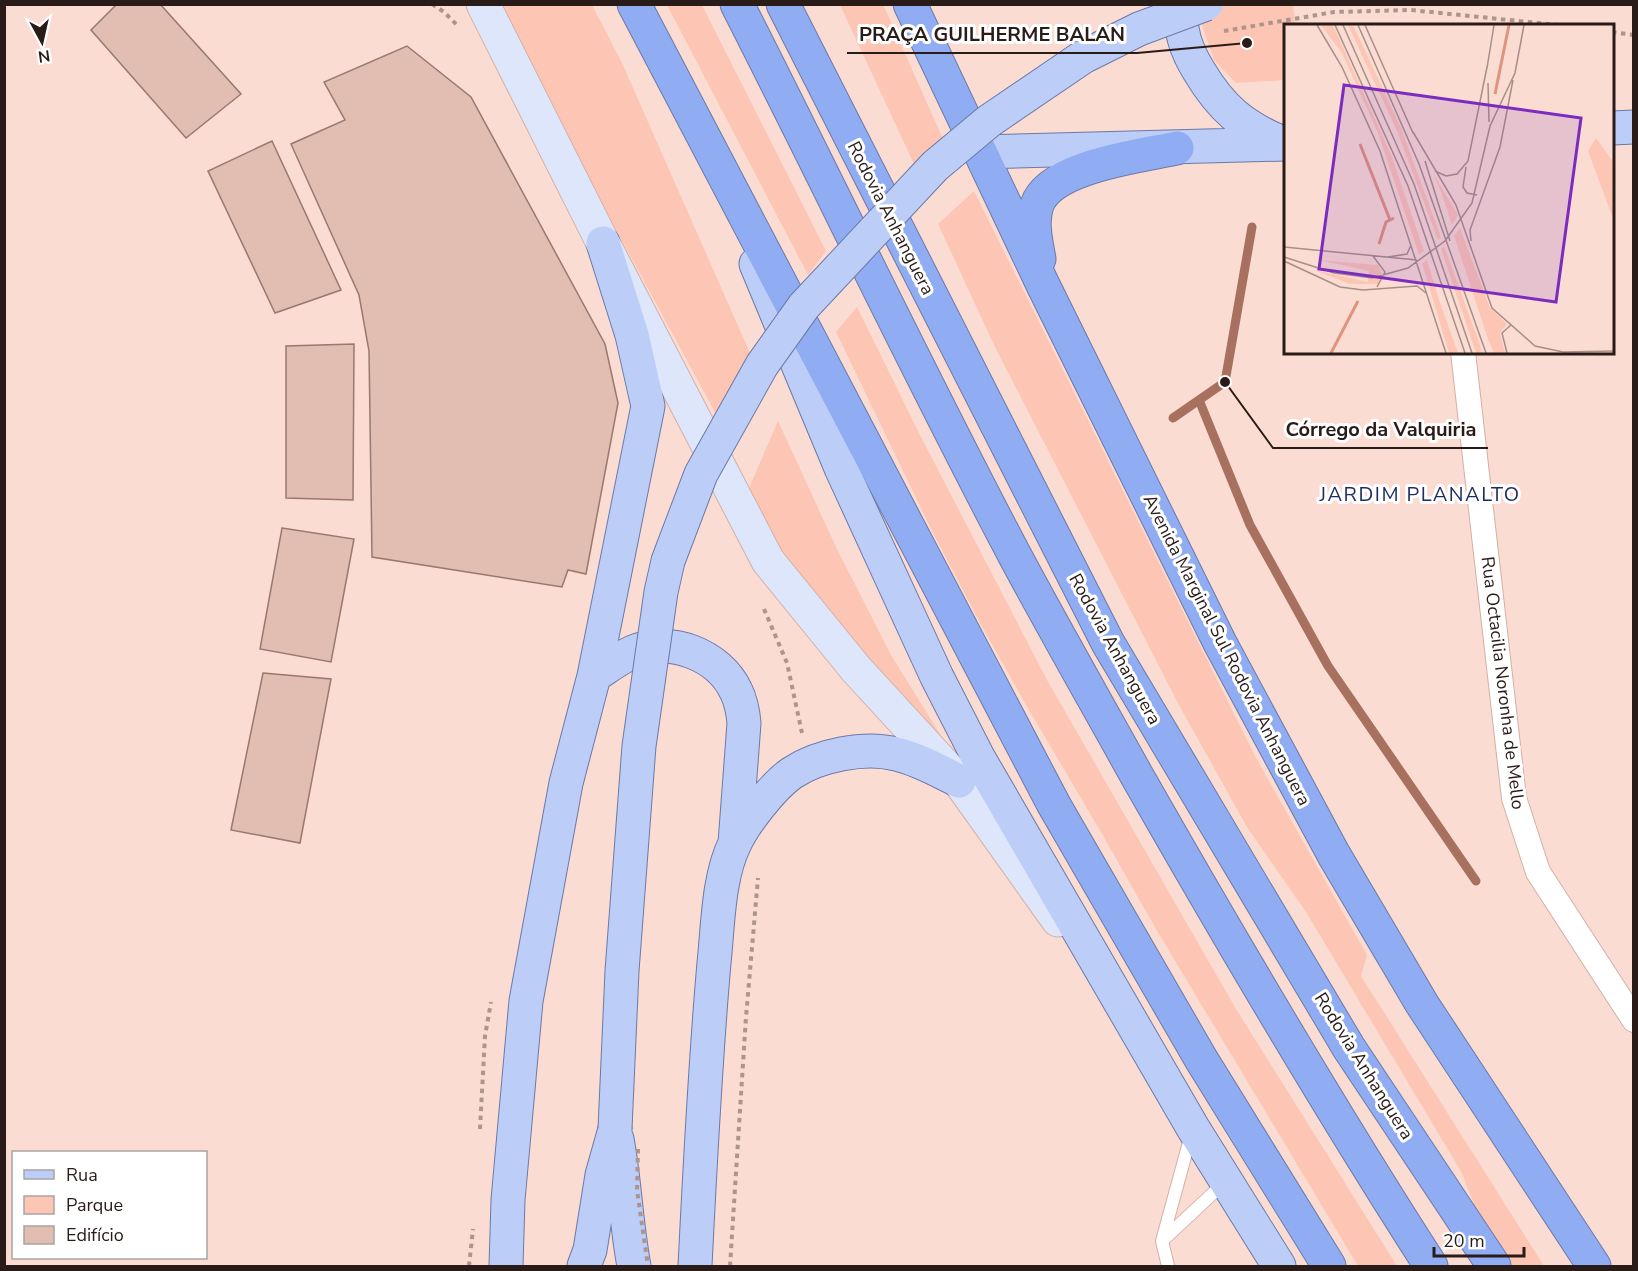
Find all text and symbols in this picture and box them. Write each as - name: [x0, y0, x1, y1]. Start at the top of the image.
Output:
- north arrow: [12, 12, 72, 72]
- callout: PRAÇA GUILHERME BALAN: [847, 15, 1137, 53]
- text: PRAÇA GUILHERME BALAN: [859, 21, 1125, 48]
- inset map: [1284, 24, 1614, 354]
- text: N: [36, 44, 51, 68]
- street label: Rodovia Anhanguera: [842, 137, 940, 299]
- callout: Córrego da Valquiria: [1273, 410, 1488, 448]
- text: Córrego da Valquiria: [1286, 416, 1476, 443]
- district label: JARDIM PLANALTO: [1318, 481, 1521, 508]
- street label: Avenida Marginal Sul Rodovia Anhanguera: [1138, 490, 1316, 810]
- street label: Rua Octacilia Noronha de Mello: [1476, 555, 1530, 811]
- street label: Rodovia Anhanguera: [1063, 569, 1167, 729]
- street label: Rodovia Anhanguera: [1309, 988, 1419, 1144]
- legend: [12, 1151, 207, 1259]
- text: Rua: [66, 1163, 98, 1187]
- text: Parque: [66, 1193, 123, 1217]
- scale bar: [1434, 1220, 1524, 1258]
- text: Edifício: [66, 1223, 124, 1247]
- text: 20 m: [1443, 1229, 1485, 1253]

